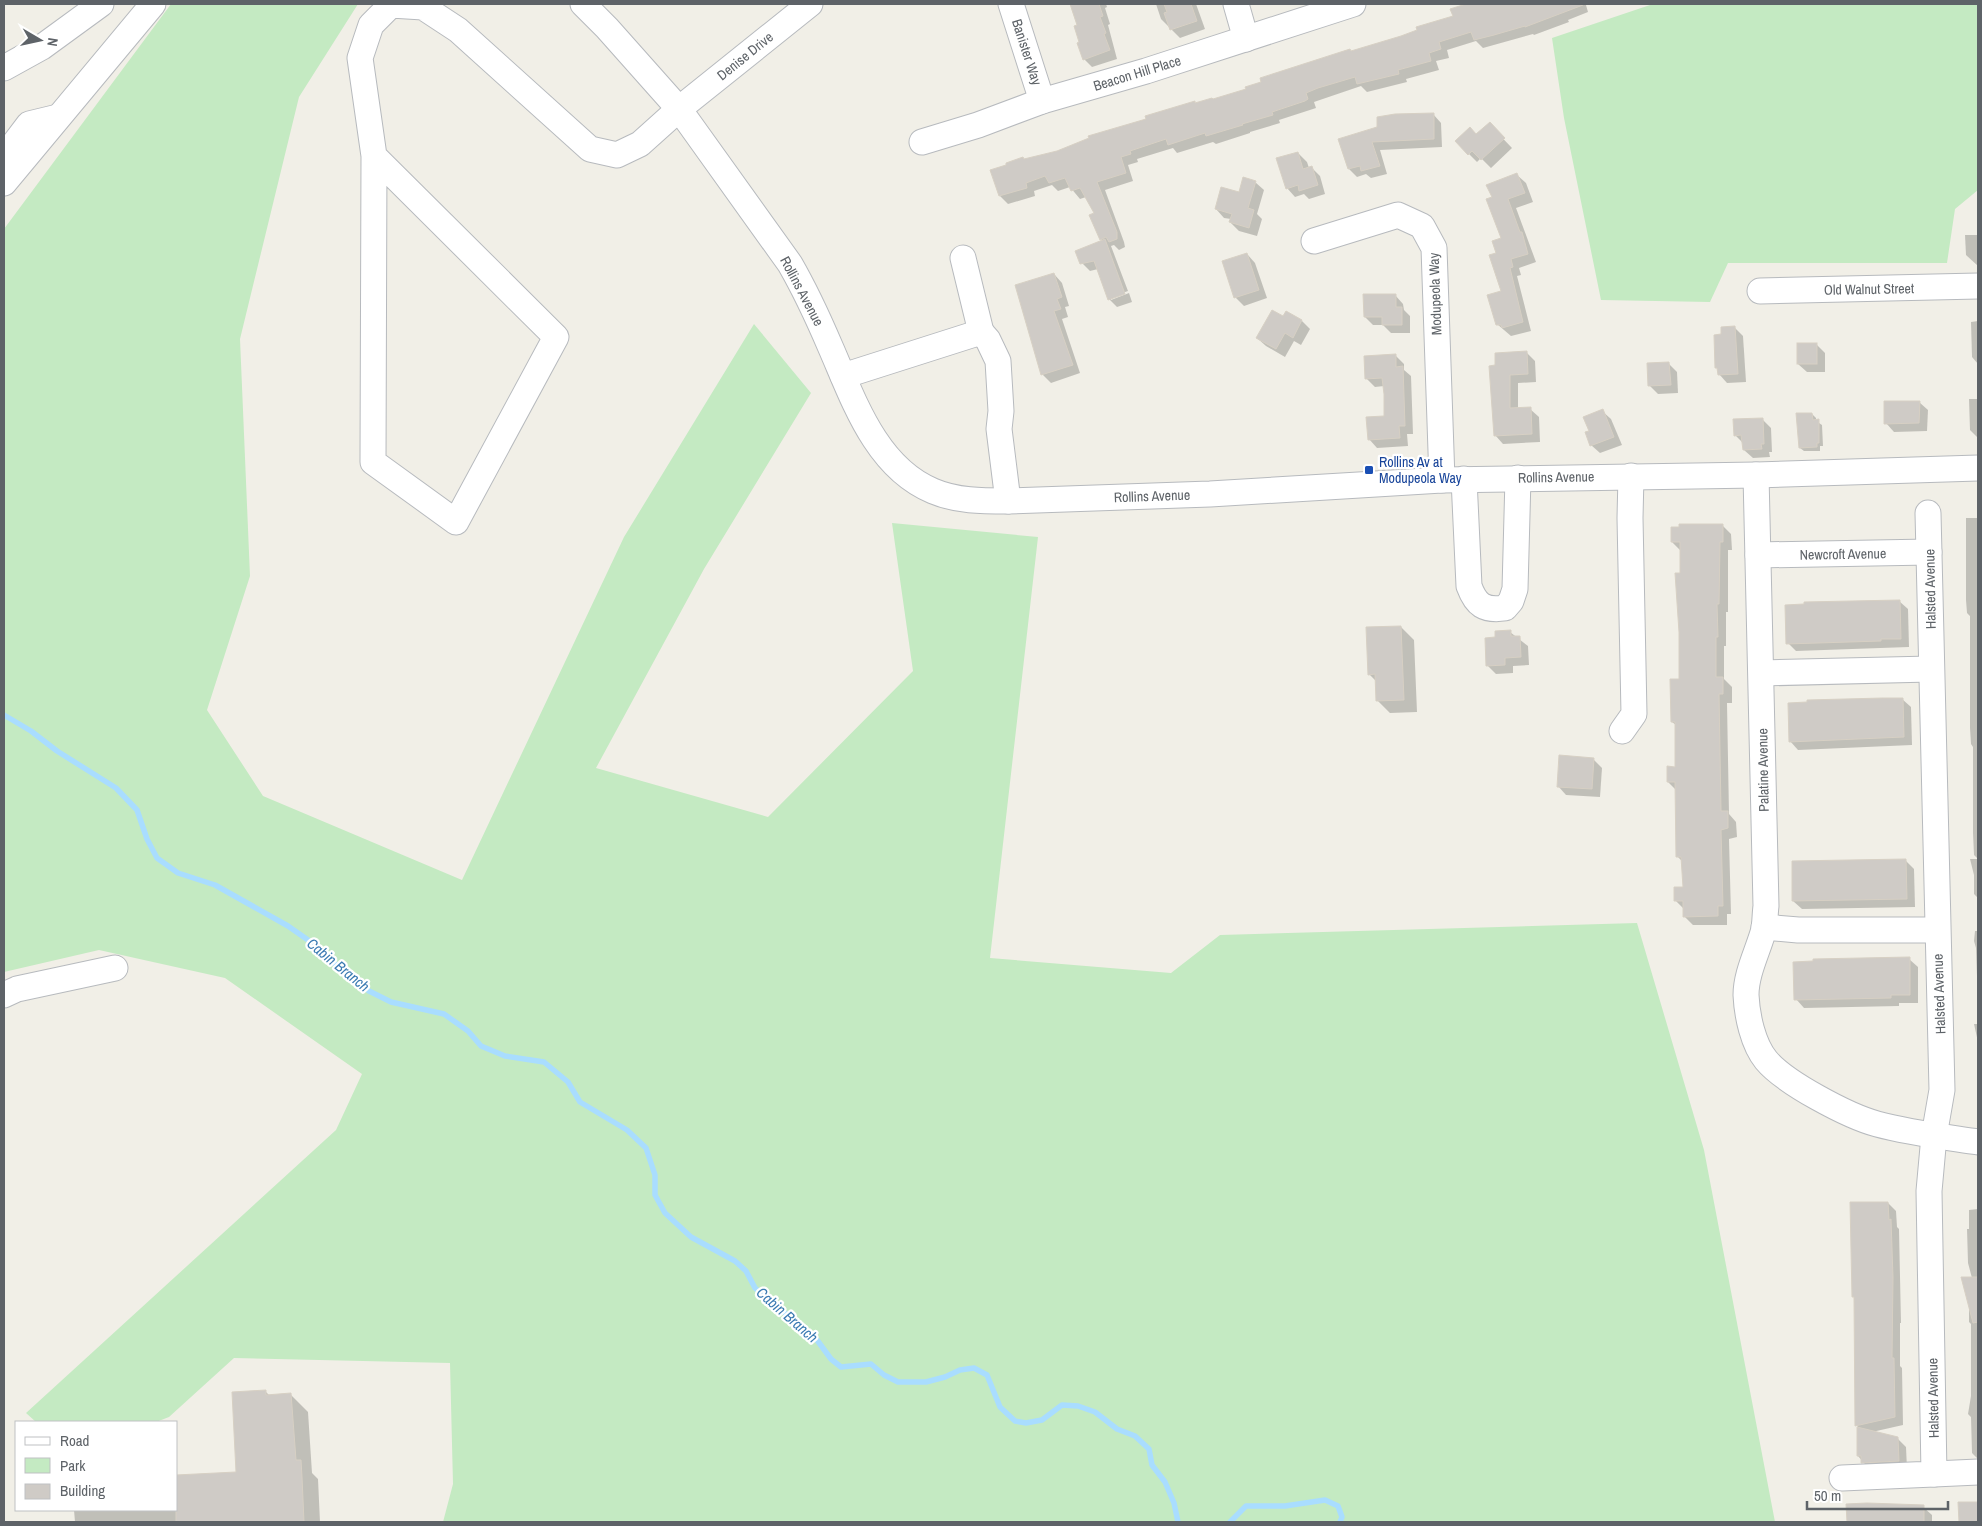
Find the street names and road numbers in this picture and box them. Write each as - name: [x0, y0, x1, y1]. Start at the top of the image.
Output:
- street label: Banister Way: [1008, 17, 1046, 88]
- street label: Denise Drive: [713, 28, 777, 84]
- street label: Beacon Hill Place: [1091, 51, 1183, 95]
- street label: Modupeola Way: [1425, 252, 1445, 336]
- street label: Rollins Avenue: [776, 253, 828, 329]
- street label: Old Walnut Street: [1824, 279, 1914, 299]
- street label: Rollins Avenue: [1518, 467, 1594, 487]
- street label: Rollins Avenue: [1114, 486, 1190, 506]
- street label: Newcroft Avenue: [1800, 544, 1886, 564]
- street label: Halsted Avenue: [1920, 549, 1940, 629]
- street label: Palatine Avenue: [1753, 728, 1773, 812]
- street label: Halsted Avenue: [1929, 954, 1949, 1034]
- street label: Halsted Avenue: [1923, 1358, 1943, 1438]

